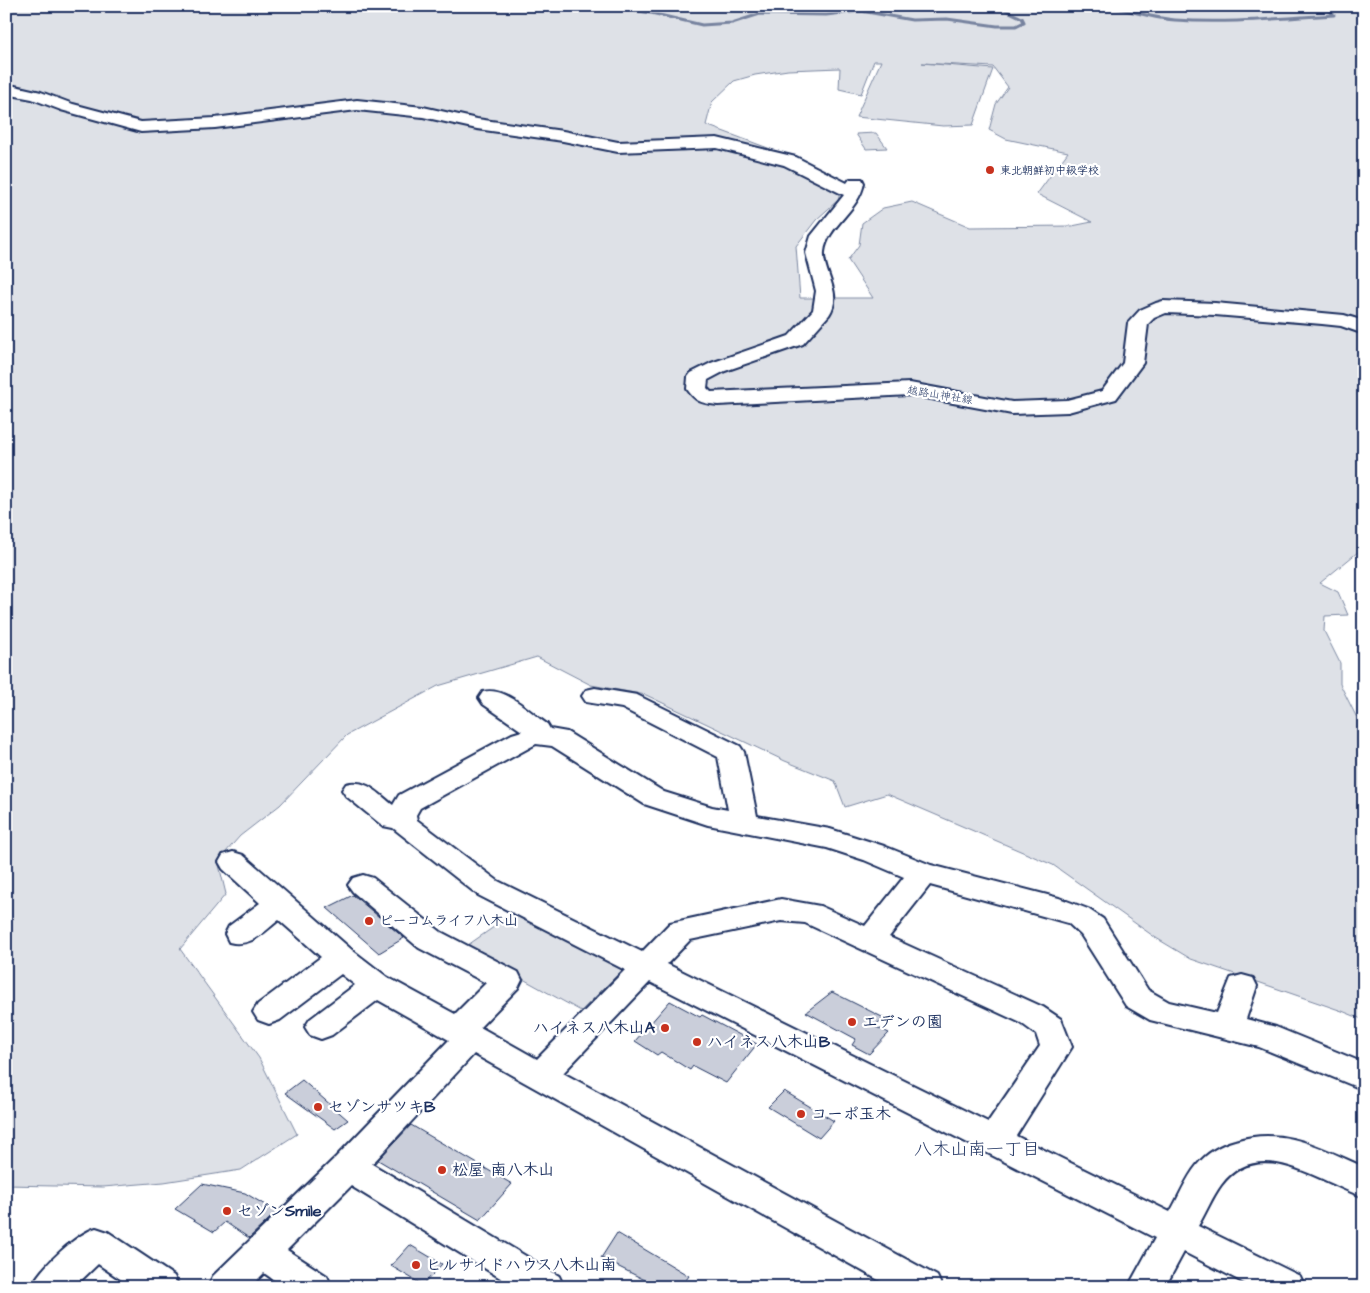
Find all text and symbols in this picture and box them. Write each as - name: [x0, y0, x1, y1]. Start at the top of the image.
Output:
- place label: 東北朝鮮初中級学校: [1000, 163, 1099, 178]
- marker: 東北朝鮮初中級学校: [984, 164, 996, 176]
- street label: 越路山神社線: [906, 382, 974, 408]
- place label: ピーコムライフ八木山: [379, 911, 518, 931]
- marker: ピーコムライフ八木山: [363, 915, 375, 927]
- place label: エデンの園: [862, 1011, 943, 1033]
- marker: エデンの園: [846, 1016, 858, 1028]
- place label: ハイネス八木山A: [533, 1017, 656, 1039]
- marker: ハイネス八木山A: [659, 1022, 671, 1034]
- place label: ハイネス八木山B: [707, 1031, 831, 1053]
- marker: ハイネス八木山B: [691, 1036, 703, 1048]
- place label: セゾンサツキB: [328, 1096, 436, 1118]
- marker: セゾンサツキB: [312, 1101, 324, 1113]
- place label: コーポ玉木: [811, 1103, 891, 1125]
- marker: コーポ玉木: [795, 1108, 807, 1120]
- district label: 八木山南一丁目: [914, 1137, 1040, 1162]
- place label: 松屋 南八木山: [452, 1159, 554, 1181]
- marker: 松屋 南八木山: [436, 1164, 448, 1176]
- place label: セゾンSmile: [237, 1200, 322, 1222]
- marker: セゾンSmile: [221, 1205, 233, 1217]
- place label: ヒルサイドハウス八木山南: [426, 1254, 616, 1276]
- marker: ヒルサイドハウス八木山南: [410, 1259, 422, 1271]

